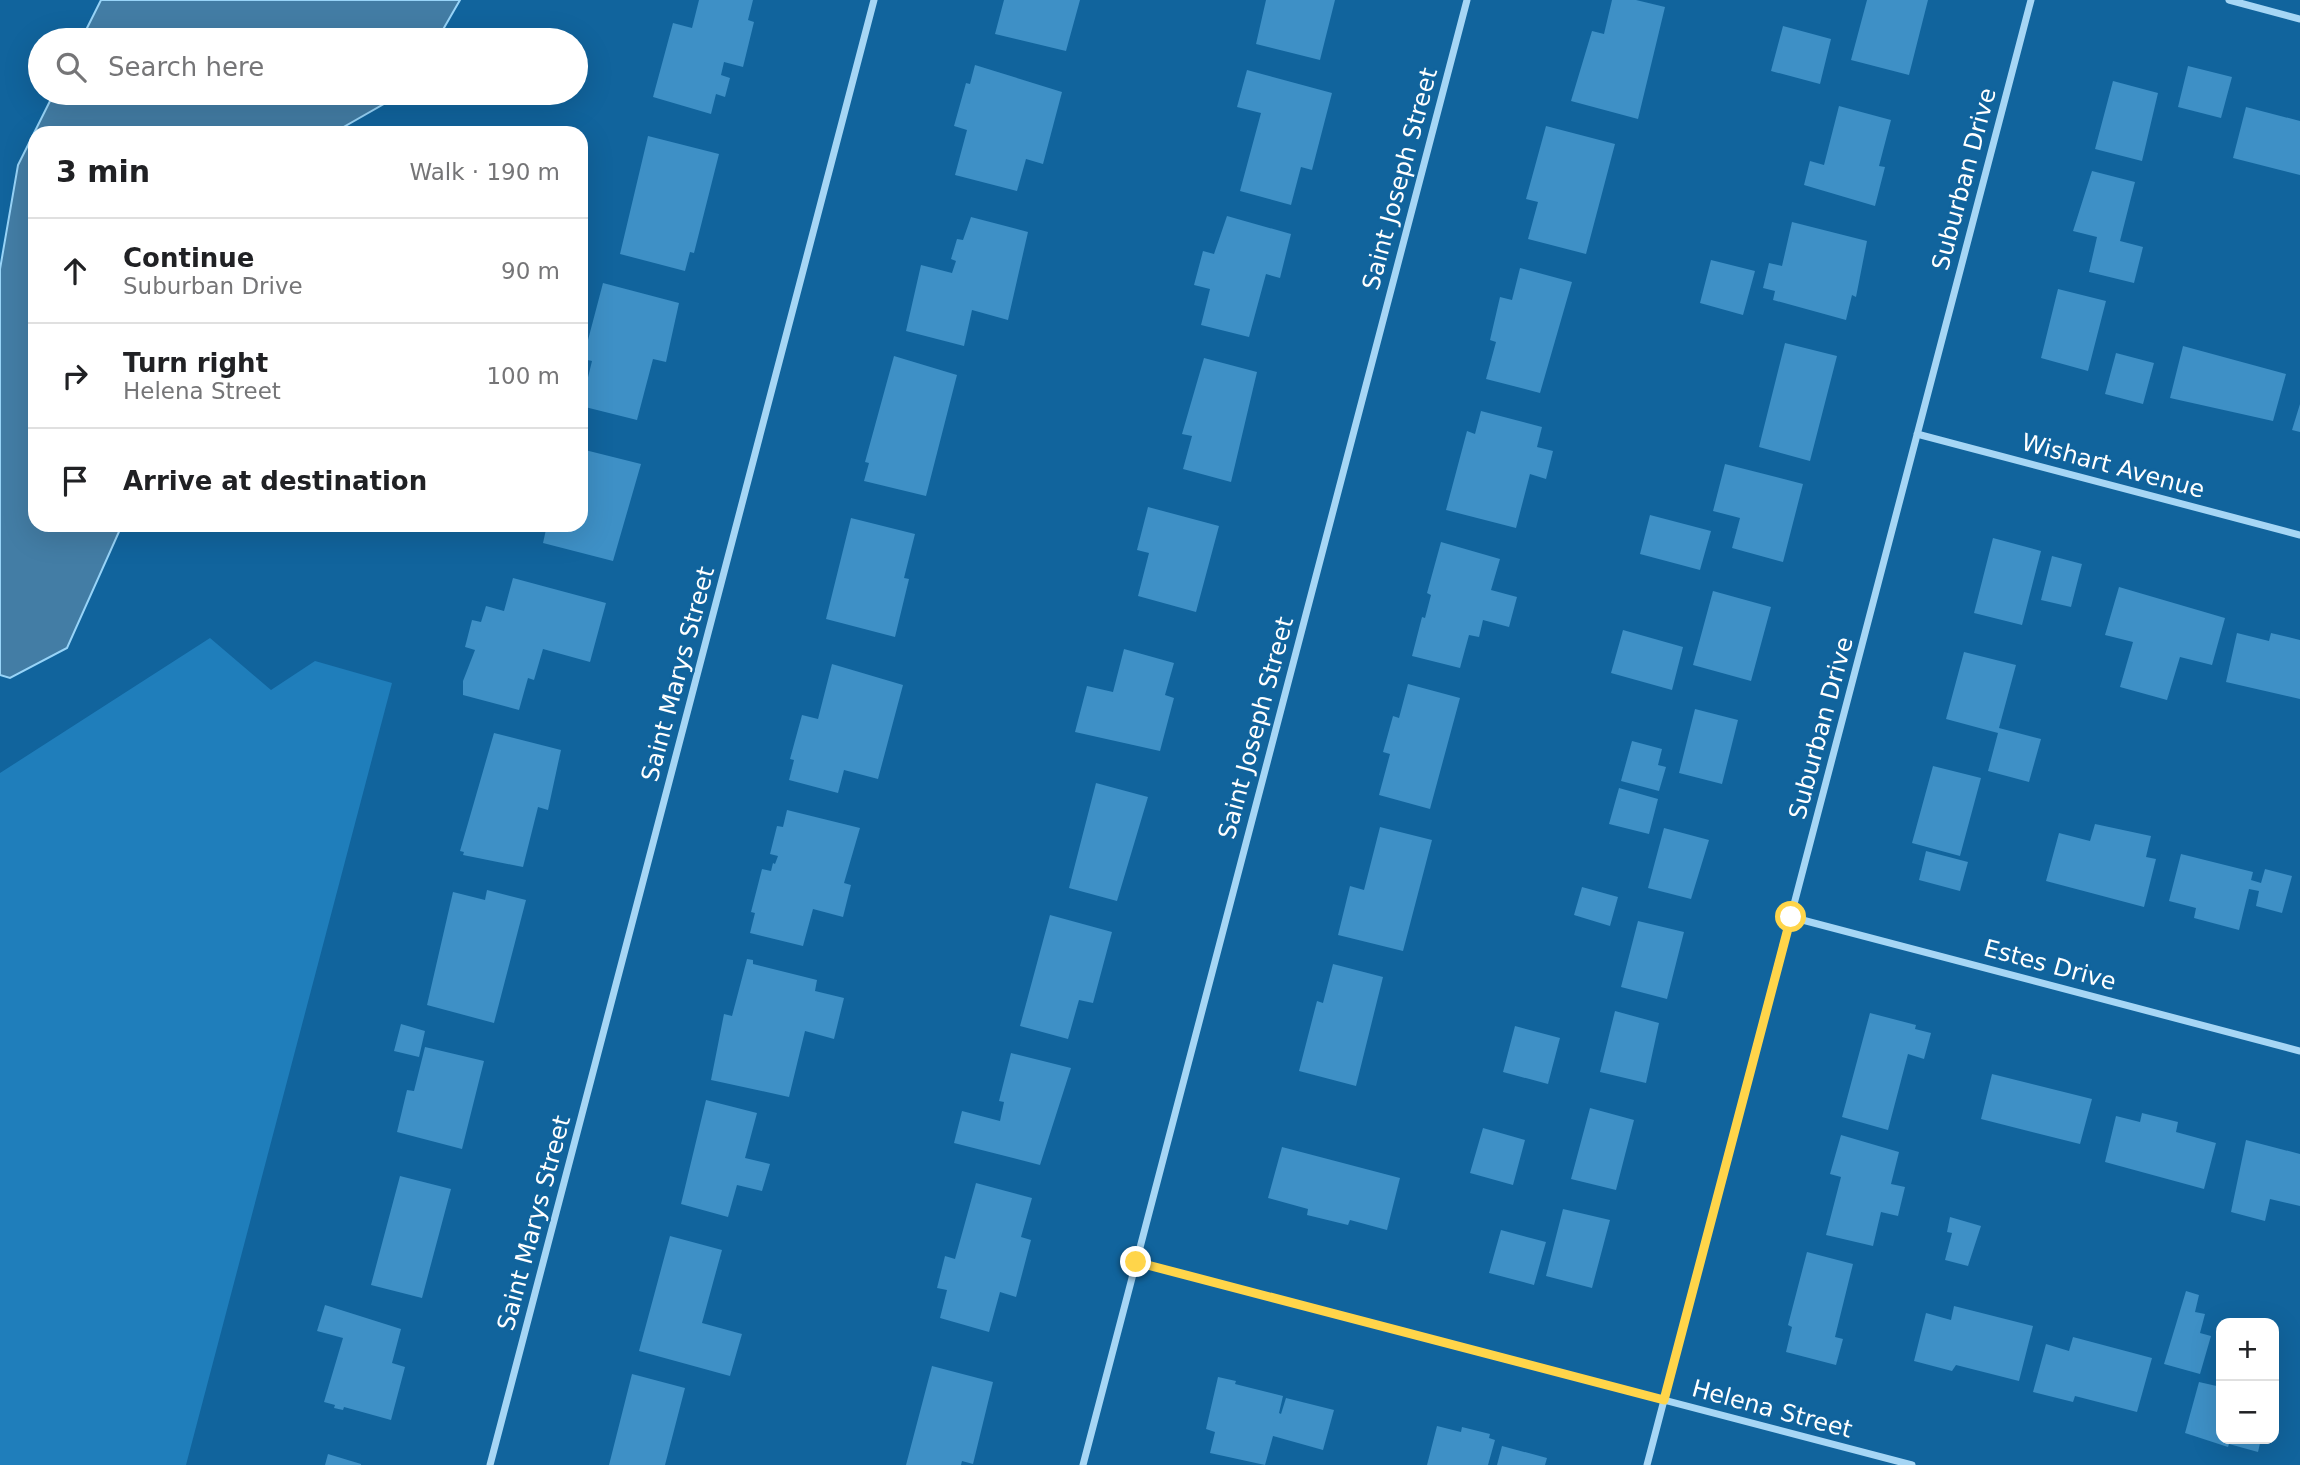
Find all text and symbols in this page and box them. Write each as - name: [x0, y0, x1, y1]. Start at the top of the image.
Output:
- search box: [28, 28, 588, 105]
- icon: search: [52, 48, 90, 86]
- text: Search here: [108, 52, 264, 82]
- street label: Saint Joseph Street: [1357, 65, 1443, 293]
- street label: Suburban Drive: [1926, 85, 2002, 273]
- text: 3 min: [56, 154, 150, 189]
- text: Walk · 190 m: [409, 159, 560, 185]
- text: Continue: [123, 243, 254, 273]
- icon: ahead: [56, 252, 94, 290]
- text: 90 m: [501, 258, 560, 284]
- text: Suburban Drive: [123, 273, 303, 299]
- text: Turn right: [123, 348, 268, 378]
- icon: right: [56, 357, 94, 395]
- text: 100 m: [486, 363, 560, 389]
- text: Helena Street: [123, 378, 281, 404]
- street label: Wishart Avenue: [2018, 428, 2208, 504]
- icon: arrive: [56, 462, 94, 500]
- text: Arrive at destination: [123, 466, 427, 496]
- street label: Saint Marys Street: [636, 563, 720, 785]
- street label: Saint Joseph Street: [1213, 614, 1299, 842]
- street label: Suburban Drive: [1783, 634, 1859, 822]
- route start: [1775, 901, 1806, 932]
- street label: Estes Drive: [1981, 934, 2119, 996]
- street label: Saint Marys Street: [492, 1112, 576, 1334]
- route end: [1120, 1246, 1151, 1277]
- map controls: [2216, 1318, 2279, 1444]
- button: +: [2216, 1318, 2279, 1381]
- street label: Helena Street: [1689, 1374, 1855, 1444]
- button: −: [2216, 1381, 2279, 1444]

